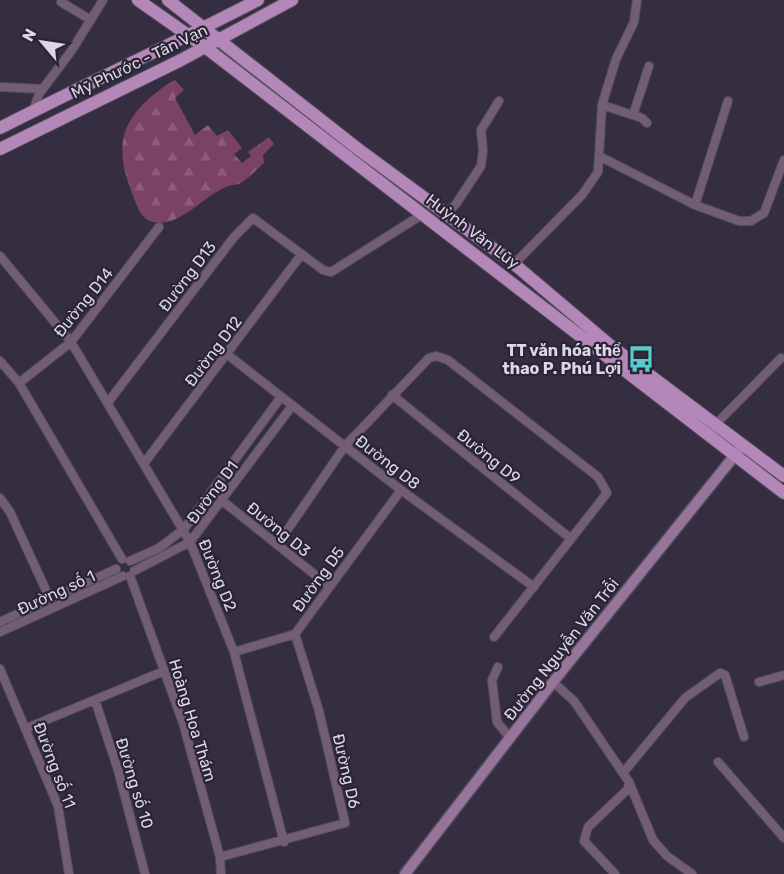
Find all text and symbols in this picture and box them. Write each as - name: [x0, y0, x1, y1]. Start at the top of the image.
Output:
- north arrow: [12, 12, 72, 72]
- street label: Mỹ Phước - Tân Vạn: [68, 20, 210, 103]
- text: N: [18, 25, 40, 45]
- street label: Huỳnh Văn Lũy: [422, 190, 523, 273]
- street label: Đường D13: [155, 237, 220, 315]
- street label: Đường D14: [50, 264, 117, 341]
- street label: Đường D12: [181, 313, 246, 390]
- place label: TT văn hóa thể thao P. Phú Lợi: [502, 341, 621, 378]
- bus stop icon: TT văn hóa thể thao P. Phú Lợi: [626, 344, 656, 374]
- street label: Đường D9: [453, 425, 524, 488]
- street label: Đường D8: [352, 431, 424, 494]
- street label: Đường D1: [183, 457, 242, 527]
- street label: Đường D3: [243, 498, 314, 561]
- street label: Đường D2: [194, 536, 241, 614]
- street label: Đường D5: [288, 543, 348, 616]
- street label: Đường số 1: [14, 565, 98, 619]
- street label: Đường Nguyễn Văn Trỗi: [499, 574, 623, 724]
- street label: Hoàng Hoa Thám: [165, 656, 220, 784]
- street label: Đường số 11: [29, 719, 81, 811]
- street label: Đường D6: [329, 732, 364, 811]
- street label: Đường số 10: [112, 735, 159, 831]

